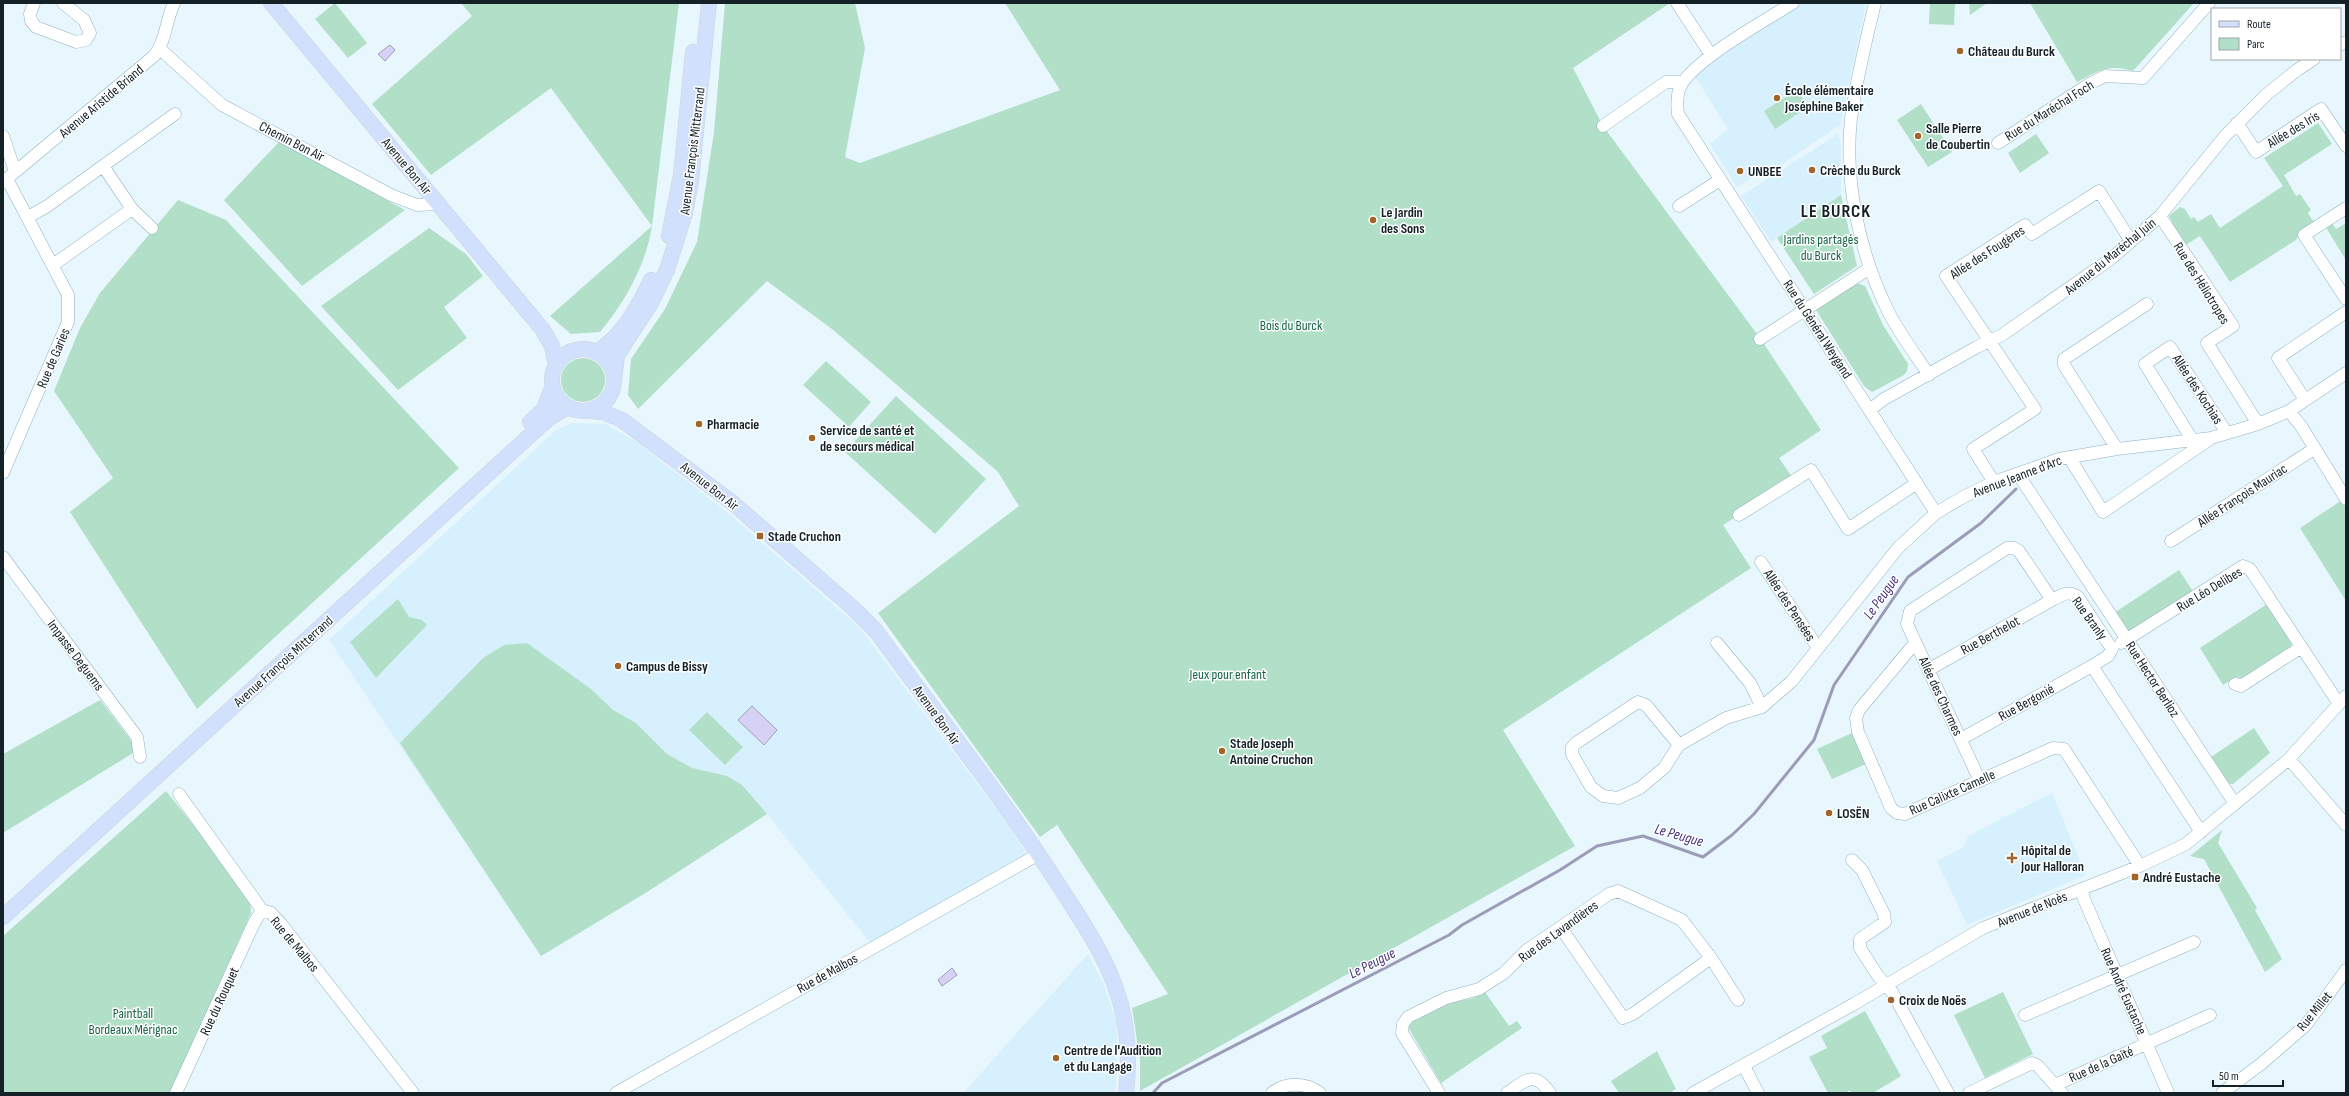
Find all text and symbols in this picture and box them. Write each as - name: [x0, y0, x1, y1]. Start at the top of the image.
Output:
- legend: [2211, 8, 2341, 60]
- text: Route: [2247, 17, 2271, 32]
- text: Parc: [2247, 37, 2265, 52]
- place label: Château du Burck: [1968, 43, 2055, 60]
- marker: Château du Burck: [1955, 46, 1965, 56]
- street label: Avenue Aristide Briand: [55, 61, 147, 142]
- street label: Rue du Maréchal Foch: [2002, 76, 2097, 145]
- place label: École élémentaire Joséphine Baker: [1784, 82, 1874, 115]
- street label: Avenue François Mitterrand: [676, 86, 709, 217]
- marker: École élémentaire Joséphine Baker: [1772, 93, 1782, 103]
- street label: Allée des Iris: [2263, 107, 2323, 152]
- street label: Chemin Bon Air: [256, 118, 327, 165]
- place label: Salle Pierre de Coubertin: [1926, 120, 1990, 153]
- marker: Salle Pierre de Coubertin: [1913, 131, 1923, 141]
- street label: Avenue Bon Air: [377, 134, 435, 198]
- place label: Crèche du Burck: [1820, 162, 1901, 179]
- place label: UNBEE: [1748, 163, 1782, 180]
- marker: Crèche du Burck: [1807, 165, 1817, 175]
- marker: UNBEE: [1735, 166, 1745, 176]
- district label: LE BURCK: [1801, 201, 1871, 222]
- place label: Le Jardin des Sons: [1381, 204, 1425, 237]
- street label: Avenue du Maréchal Juin: [2060, 214, 2159, 299]
- marker: Le Jardin des Sons: [1368, 215, 1378, 225]
- street label: Allée des Fougères: [1946, 222, 2028, 284]
- park label: Jardins partagés du Burck: [1783, 231, 1858, 264]
- street label: Rue des Héliotropes: [2170, 239, 2234, 327]
- street label: Rue du Général Weygand: [1779, 277, 1856, 382]
- park label: Bois du Burck: [1260, 317, 1323, 334]
- street label: Rue de Garies: [33, 326, 74, 391]
- street label: Allée des Kochias: [2168, 350, 2227, 427]
- place label: Pharmacie: [707, 416, 759, 433]
- marker: Pharmacie: [694, 419, 704, 429]
- place label: Service de santé et de secours médical: [820, 422, 915, 455]
- marker: Service de santé et de secours médical: [807, 433, 817, 443]
- street label: Avenue Jeanne d'Arc: [1969, 452, 2064, 502]
- street label: Avenue Bon Air: [676, 458, 742, 514]
- street label: Allée François Mauriac: [2193, 460, 2290, 531]
- place label: Stade Cruchon: [768, 528, 841, 545]
- marker: Stade Cruchon: [755, 531, 765, 541]
- street label: Rue Léo Delibes: [2173, 563, 2245, 616]
- street label: Allée des Pensées: [1759, 565, 1819, 644]
- water label: Le Peugue: [1859, 571, 1904, 623]
- street label: Rue Branly: [2068, 593, 2111, 644]
- street label: Avenue François Mitterrand: [229, 612, 337, 711]
- street label: Rue Berthelot: [1958, 612, 2023, 659]
- street label: Impasse Deguems: [43, 617, 108, 694]
- street label: Rue Hector Berlioz: [2122, 638, 2183, 720]
- street label: Allée des Charmes: [1914, 653, 1966, 739]
- place label: Campus de Bissy: [626, 658, 708, 675]
- marker: Campus de Bissy: [613, 661, 623, 671]
- park label: Jeux pour enfant: [1189, 666, 1266, 683]
- street label: Rue Bergonié: [1995, 680, 2057, 725]
- street label: Avenue Bon Air: [909, 681, 964, 748]
- place label: Stade Joseph Antoine Cruchon: [1229, 735, 1313, 768]
- marker: Stade Joseph Antoine Cruchon: [1217, 746, 1227, 756]
- street label: Rue Calixte Camelle: [1907, 766, 1998, 819]
- place label: LOSËN: [1837, 805, 1869, 822]
- marker: LOSËN: [1824, 808, 1834, 818]
- water label: Le Peugue: [1652, 819, 1706, 852]
- place label: Hôpital de Jour Halloran: [2020, 842, 2084, 875]
- marker: Hôpital de Jour Halloran: [2006, 852, 2018, 864]
- place label: André Eustache: [2142, 869, 2221, 886]
- marker: André Eustache: [2130, 872, 2140, 882]
- street label: Avenue de Noès: [1994, 888, 2070, 932]
- street label: Rue des Lavandières: [1515, 897, 1602, 966]
- street label: Rue de Malbos: [267, 913, 323, 975]
- water label: Le Peugue: [1346, 944, 1399, 983]
- street label: Rue André Eustache: [2097, 945, 2150, 1037]
- street label: Rue de Malbos: [794, 950, 861, 997]
- street label: Rue du Rouquet: [196, 964, 243, 1038]
- street label: Rue Millet: [2293, 988, 2336, 1035]
- place label: Croix de Noës: [1899, 992, 1966, 1009]
- marker: Croix de Noës: [1886, 995, 1896, 1005]
- park label: Paintball Bordeaux Mérignac: [88, 1005, 178, 1038]
- place label: Centre de l'Audition et du Langage: [1064, 1042, 1161, 1075]
- street label: Rue de la Gaîté: [2066, 1043, 2136, 1086]
- marker: Centre de l'Audition et du Langage: [1051, 1053, 1061, 1063]
- scale bar: [2213, 1062, 2283, 1088]
- text: 50 m: [2219, 1069, 2239, 1084]

